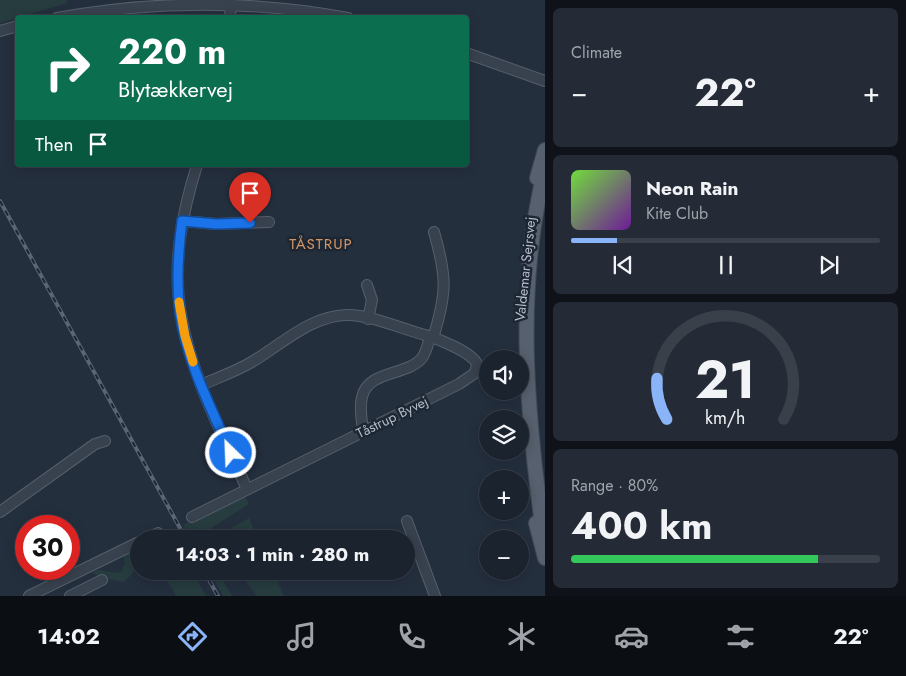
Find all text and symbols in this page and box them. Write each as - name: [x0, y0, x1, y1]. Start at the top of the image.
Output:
- text: 220 m: [118, 27, 226, 77]
- icon: right: [35, 35, 100, 100]
- text: Climate: [571, 41, 622, 64]
- text: 22°: [695, 65, 756, 120]
- text: −: [571, 72, 588, 113]
- text: +: [863, 72, 880, 113]
- text: Blytækkervej: [118, 73, 233, 105]
- icon: arrive: [84, 130, 112, 158]
- text: Then: [35, 131, 74, 158]
- pin: [229, 172, 271, 223]
- text: Neon Rain: [646, 175, 739, 202]
- icon: arrive: [236, 179, 264, 207]
- text: Kite Club: [646, 202, 708, 225]
- street label: Valdemar Sejrsvej: [510, 216, 540, 322]
- district label: TÅSTRUP: [289, 233, 353, 255]
- icon: previous: [609, 251, 637, 279]
- icon: pause: [712, 251, 740, 279]
- icon: next: [815, 251, 843, 279]
- text: 21: [695, 342, 756, 418]
- map controls: [479, 350, 529, 580]
- button: sound: [479, 350, 529, 400]
- street label: Tåstrup Byvej: [353, 391, 431, 443]
- text: km/h: [705, 405, 746, 431]
- button: layers: [479, 410, 529, 460]
- position arrow: [204, 426, 256, 478]
- button: +: [479, 470, 529, 520]
- text: Range · 80%: [571, 474, 658, 497]
- text: 400 km: [571, 498, 712, 553]
- speed limit sign: 30: [15, 515, 80, 580]
- button: −: [479, 530, 529, 580]
- text: 14:03 · 1 min · 280 m: [176, 541, 369, 568]
- icon: directions: [175, 619, 210, 654]
- icon: music: [284, 619, 319, 654]
- icon: phone: [394, 619, 429, 654]
- icon: climate: [504, 619, 539, 654]
- icon: car: [614, 619, 649, 654]
- icon: filters: [723, 619, 758, 654]
- text: 14:02: [37, 620, 100, 652]
- text: 22°: [833, 620, 869, 652]

